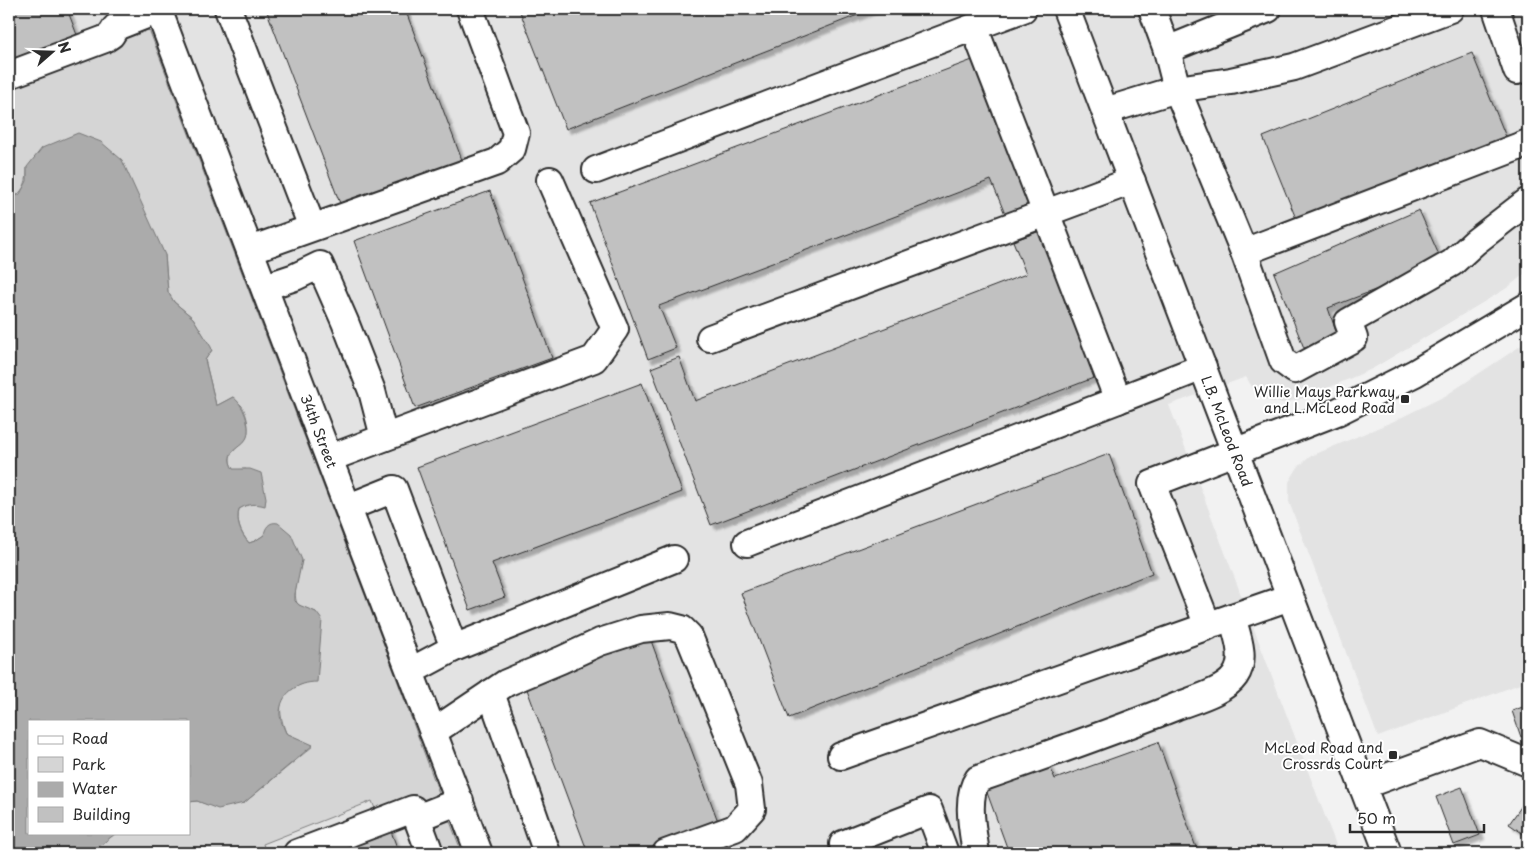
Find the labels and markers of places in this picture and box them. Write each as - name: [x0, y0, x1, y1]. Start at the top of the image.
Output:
- place label: Willie Mays Parkway and L.McLeod Road: [1254, 381, 1395, 418]
- marker: Willie Mays Parkway and L.McLeod Road: [1399, 393, 1411, 405]
- place label: McLeod Road and Crossrds Court: [1264, 737, 1383, 774]
- marker: McLeod Road and Crossrds Court: [1387, 749, 1399, 761]

